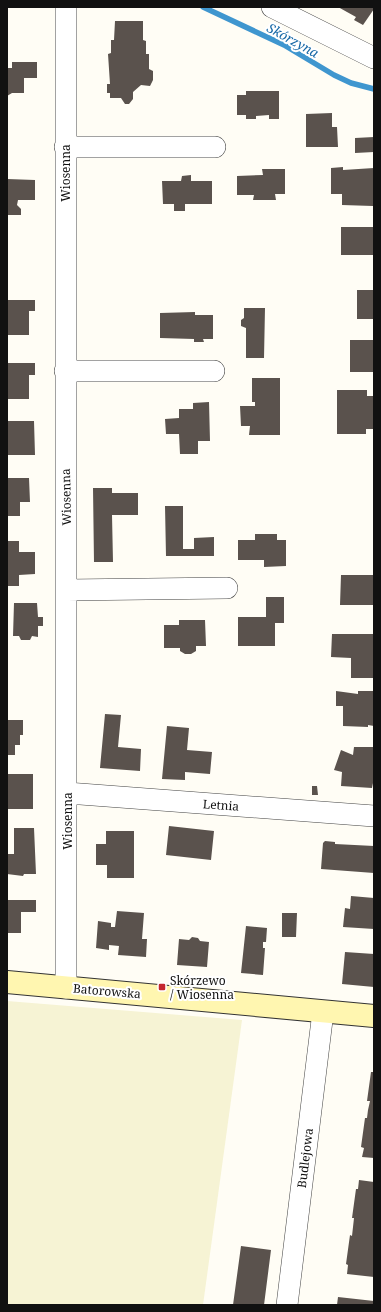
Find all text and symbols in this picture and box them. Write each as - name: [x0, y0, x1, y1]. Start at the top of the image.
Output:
- water label: Skórzyna: [264, 18, 323, 62]
- street label: Wiosenna: [57, 144, 74, 202]
- street label: Wiosenna: [57, 468, 75, 526]
- street label: Wiosenna: [59, 792, 76, 850]
- street label: Letnia: [202, 795, 240, 815]
- place label: Skórzewo / Wiosenna: [170, 972, 234, 1003]
- street label: Batorowska: [72, 980, 142, 1002]
- marker: Skórzewo / Wiosenna: [157, 982, 167, 992]
- street label: Budlejowa: [293, 1127, 317, 1189]

